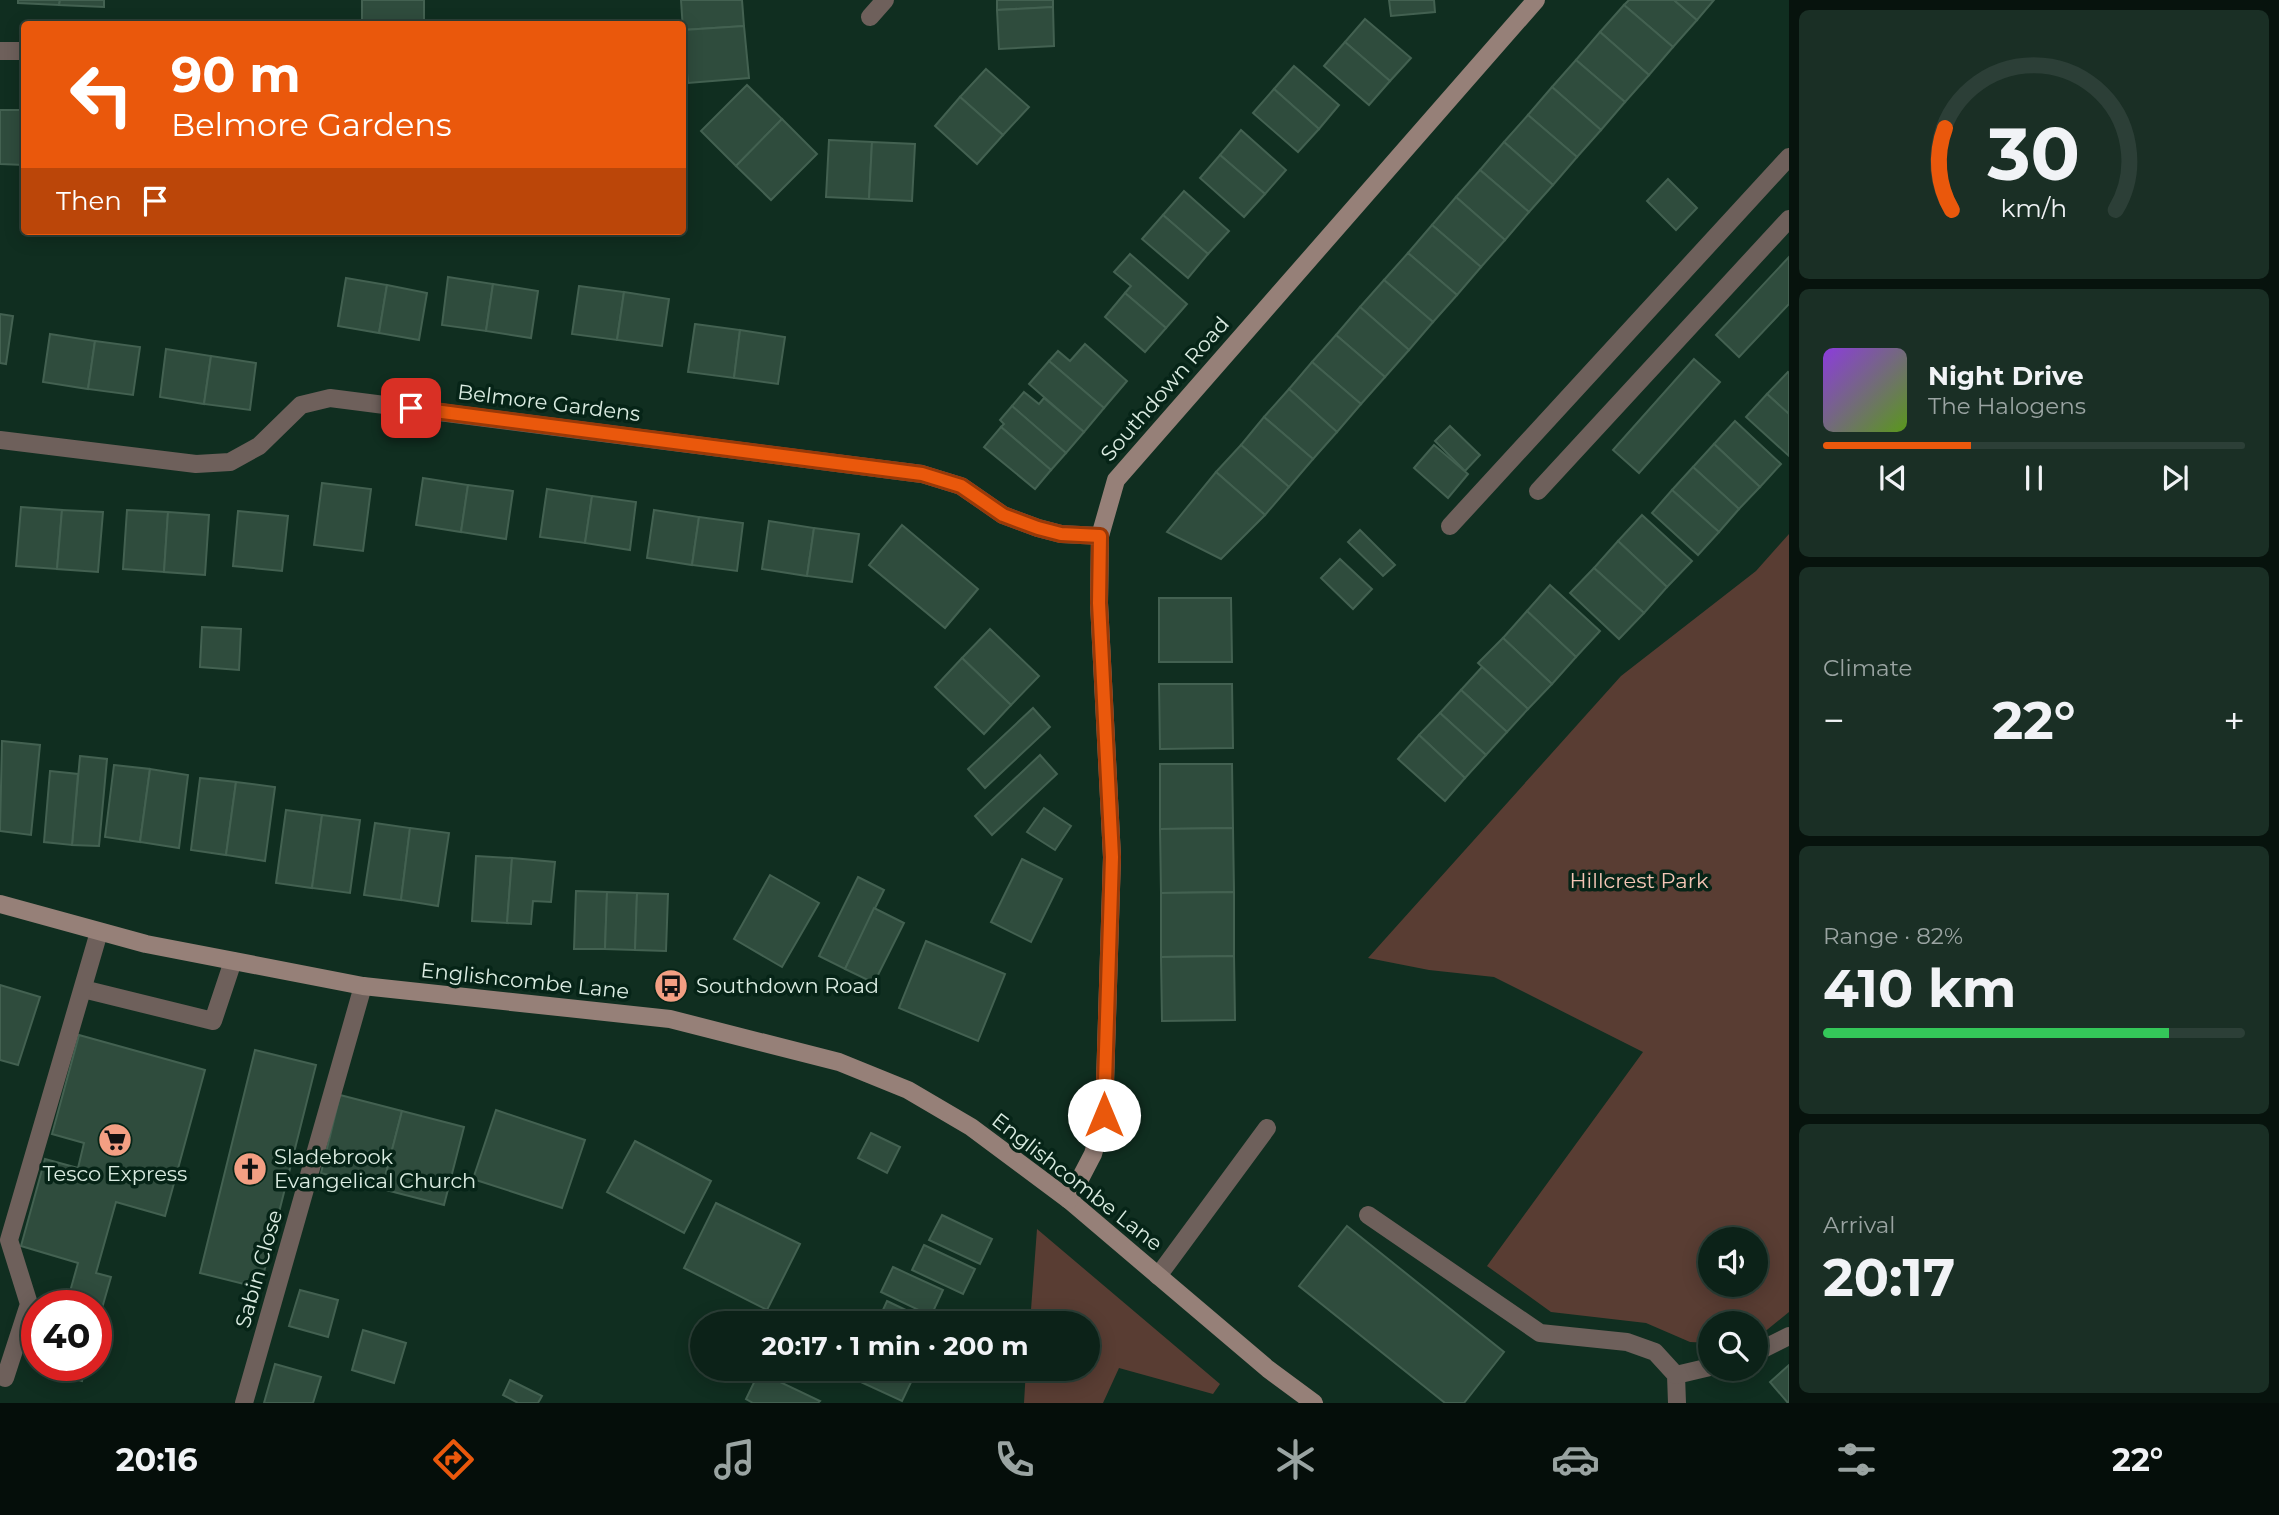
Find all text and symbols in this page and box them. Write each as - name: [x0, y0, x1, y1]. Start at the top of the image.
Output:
- text: 90 m: [171, 45, 301, 104]
- icon: left: [56, 49, 147, 140]
- text: Belmore Gardens: [171, 105, 452, 144]
- text: 30: [1987, 111, 2080, 199]
- icon: arrive: [136, 182, 174, 220]
- text: Then: [56, 185, 122, 217]
- text: km/h: [2001, 193, 2067, 223]
- street label: Southdown Road: [1095, 311, 1234, 466]
- text: Night Drive: [1928, 360, 2084, 392]
- pin: [381, 378, 441, 438]
- street label: Belmore Gardens: [456, 379, 642, 426]
- icon: arrive: [392, 389, 430, 427]
- text: The Halogens: [1928, 392, 2086, 420]
- icon: previous: [1874, 459, 1912, 497]
- icon: pause: [2015, 459, 2053, 497]
- icon: next: [2156, 459, 2194, 497]
- text: Climate: [1823, 654, 1912, 682]
- text: 22°: [1992, 689, 2076, 752]
- text: −: [1823, 697, 1845, 744]
- text: +: [2223, 697, 2245, 744]
- park label: Hillcrest Park: [1570, 868, 1709, 893]
- text: Range · 82%: [1823, 922, 1963, 950]
- street label: Englishcombe Lane: [420, 957, 631, 1004]
- text: 410 km: [1823, 957, 2016, 1020]
- bus stop icon: Southdown Road: [652, 967, 690, 1005]
- place label: Southdown Road: [696, 973, 879, 998]
- position arrow: [1067, 1078, 1141, 1152]
- street label: Englishcombe Lane: [987, 1107, 1168, 1256]
- supermarket icon: Tesco Express: [96, 1121, 134, 1159]
- place label: Sladebrook Evangelical Church: [274, 1144, 476, 1193]
- church icon: Sladebrook Evangelical Church: [231, 1150, 269, 1188]
- place label: Tesco Express: [43, 1161, 187, 1186]
- street label: Sabin Close: [230, 1207, 287, 1331]
- text: Arrival: [1823, 1211, 1896, 1239]
- map controls: [1698, 1227, 1768, 1381]
- button: sound: [1698, 1227, 1768, 1297]
- text: 20:17: [1823, 1246, 1955, 1309]
- speed limit sign: 40: [21, 1290, 112, 1381]
- button: search: [1698, 1311, 1768, 1381]
- text: 20:17 · 1 min · 200 m: [761, 1330, 1029, 1362]
- icon: directions: [429, 1435, 478, 1484]
- icon: music: [710, 1435, 759, 1484]
- icon: phone: [990, 1435, 1039, 1484]
- icon: climate: [1271, 1435, 1320, 1484]
- icon: car: [1551, 1435, 1600, 1484]
- icon: filters: [1832, 1435, 1881, 1484]
- text: 20:16: [116, 1440, 198, 1479]
- text: 22°: [2112, 1440, 2163, 1479]

